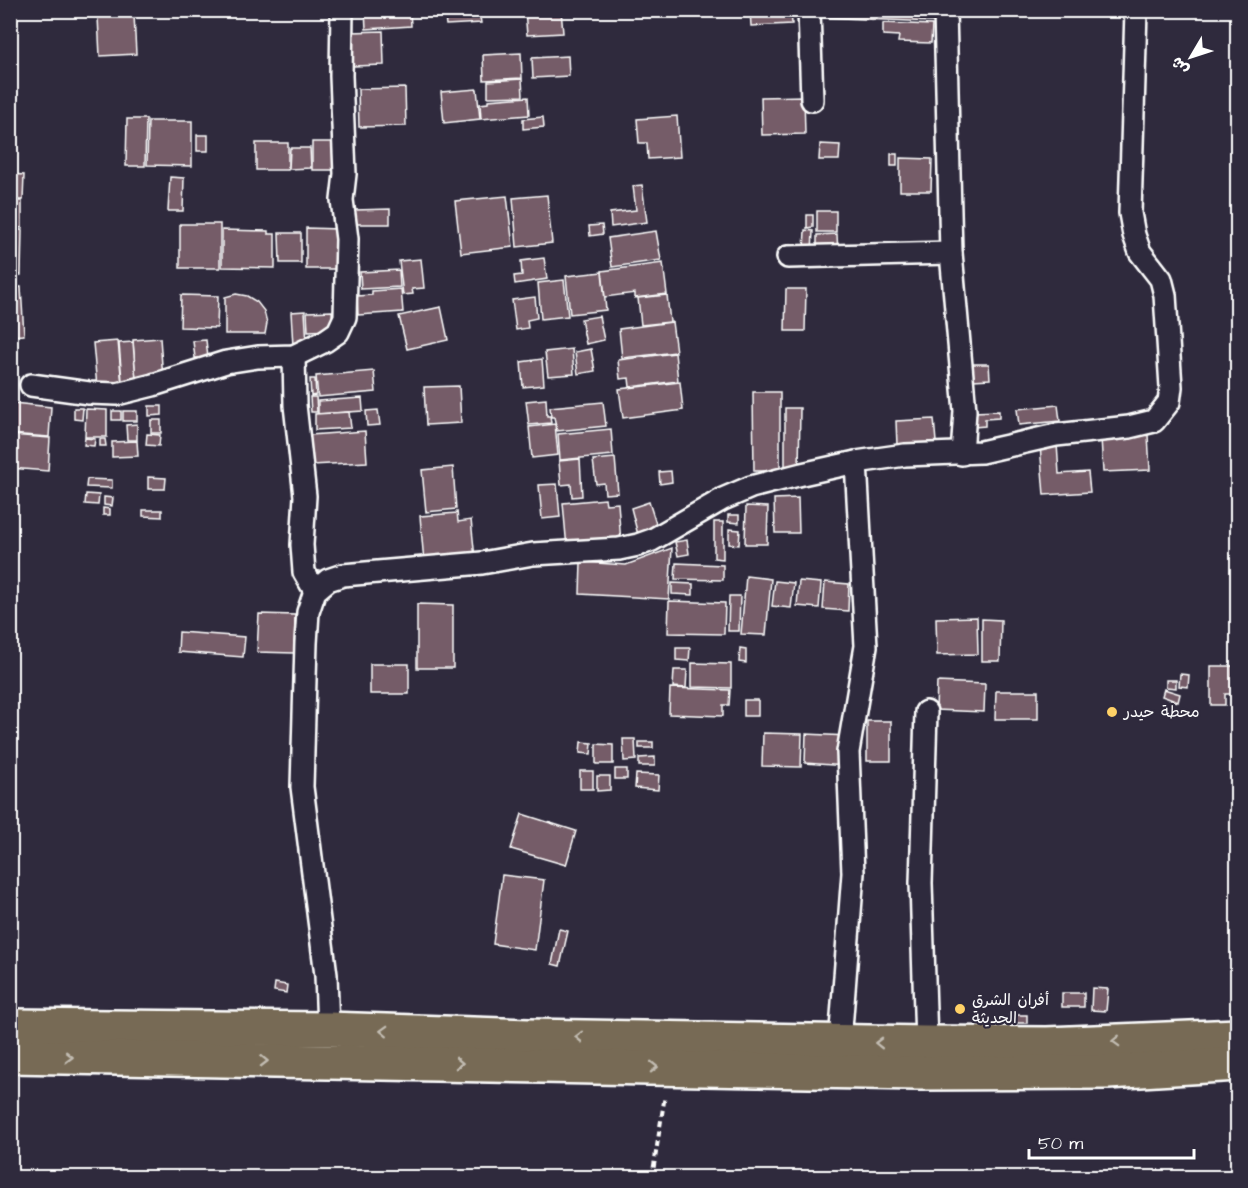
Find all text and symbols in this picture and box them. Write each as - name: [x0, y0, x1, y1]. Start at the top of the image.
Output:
- north arrow: [1161, 27, 1221, 87]
- text: ش: [1166, 52, 1194, 80]
- place label: محطة حيدر: [1122, 701, 1200, 723]
- marker: محطة حيدر: [1105, 705, 1119, 719]
- place label: أفران الشرق الحديثة: [972, 989, 1049, 1029]
- marker: أفران الشرق الحديثة: [953, 1002, 967, 1016]
- one-way arrow: [380, 1025, 389, 1037]
- one-way arrow: [575, 1031, 584, 1043]
- one-way arrow: [1112, 1034, 1121, 1047]
- one-way arrow: [875, 1037, 884, 1049]
- one-way arrow: [64, 1051, 73, 1063]
- one-way arrow: [259, 1054, 268, 1067]
- one-way arrow: [454, 1057, 463, 1069]
- one-way arrow: [649, 1061, 658, 1073]
- scale bar: [1029, 1122, 1194, 1160]
- text: 50 m: [1038, 1131, 1083, 1156]

